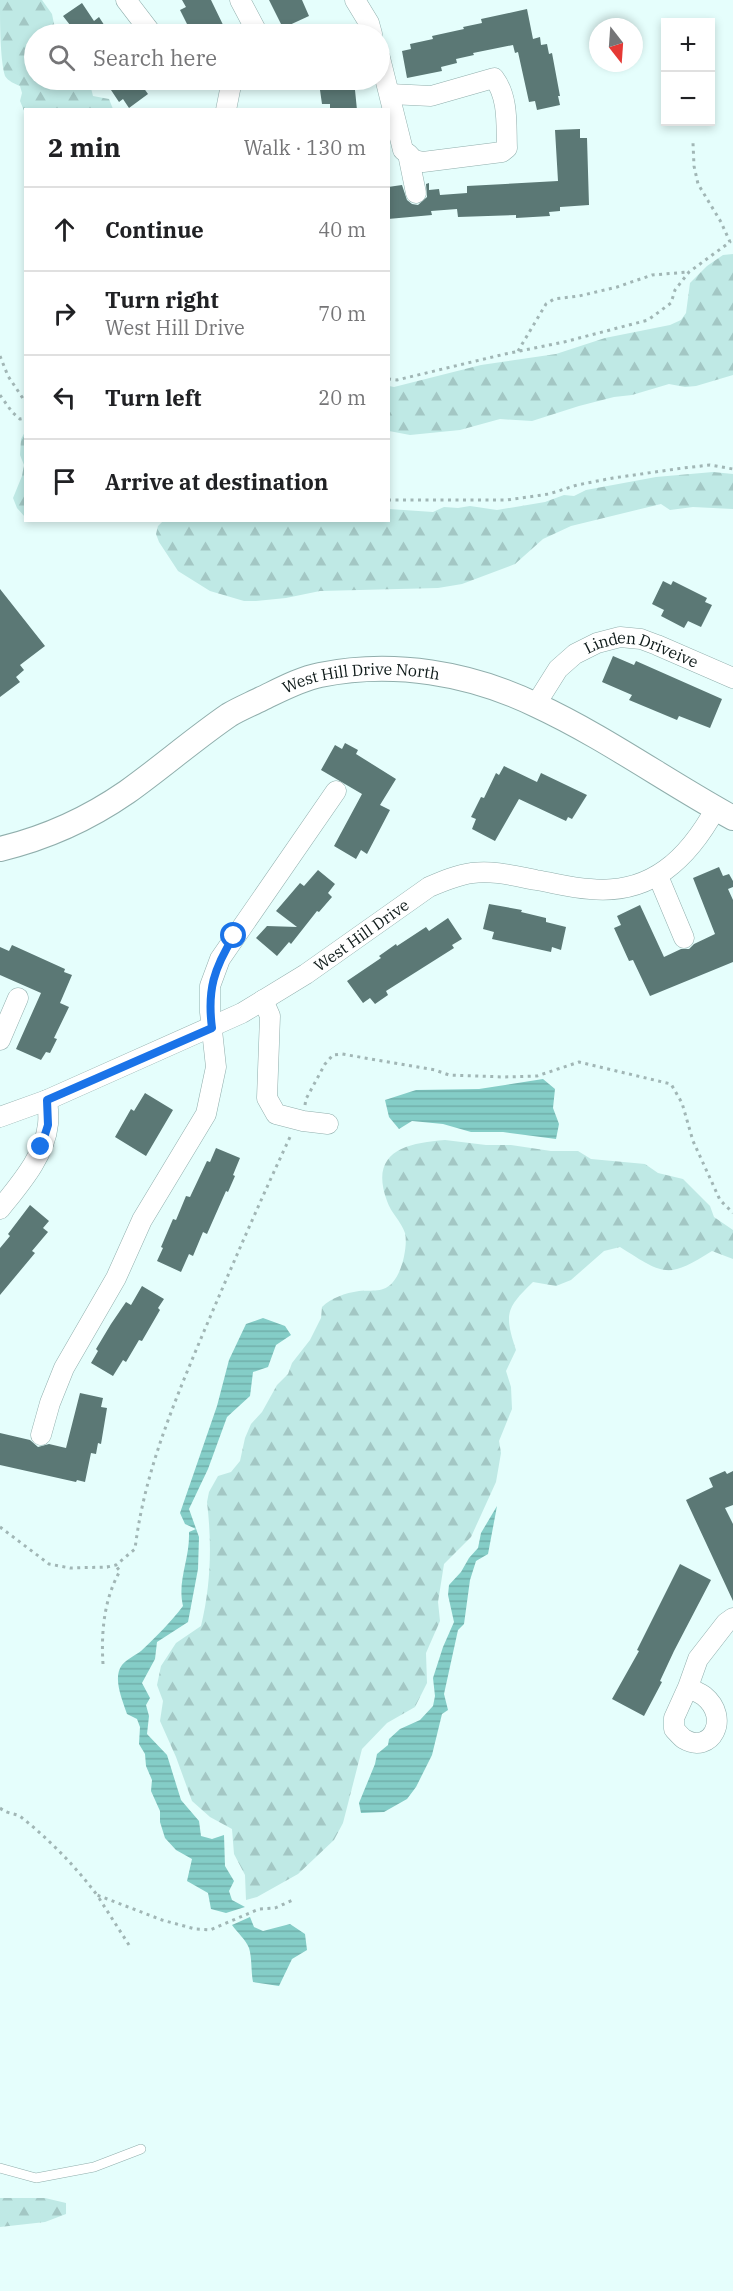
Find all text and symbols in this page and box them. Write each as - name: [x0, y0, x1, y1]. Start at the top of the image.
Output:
- north arrow: [589, 18, 643, 72]
- map controls: [661, 18, 715, 126]
- button: +: [661, 18, 715, 72]
- search box: [24, 24, 390, 90]
- icon: search: [45, 41, 78, 74]
- text: Search here: [93, 43, 217, 72]
- button: −: [661, 72, 715, 126]
- text: 2 min: [48, 130, 121, 164]
- text: Walk · 130 m: [244, 134, 366, 161]
- icon: ahead: [48, 213, 81, 246]
- text: Continue: [105, 215, 204, 244]
- text: 40 m: [318, 216, 366, 243]
- text: Turn right: [105, 285, 219, 314]
- icon: right: [48, 297, 81, 330]
- text: 70 m: [318, 300, 366, 327]
- text: West Hill Drive: [105, 314, 245, 341]
- icon: left: [48, 381, 81, 414]
- text: Turn left: [105, 383, 201, 412]
- text: 20 m: [318, 384, 366, 411]
- icon: arrive: [48, 465, 81, 498]
- text: Arrive at destination: [105, 467, 328, 496]
- street label: Linden Driveive: [581, 627, 702, 672]
- street label: West Hill Drive North: [279, 659, 441, 697]
- street label: West Hill Drive: [310, 895, 413, 975]
- route start: [220, 922, 246, 948]
- route end: [27, 1133, 53, 1159]

